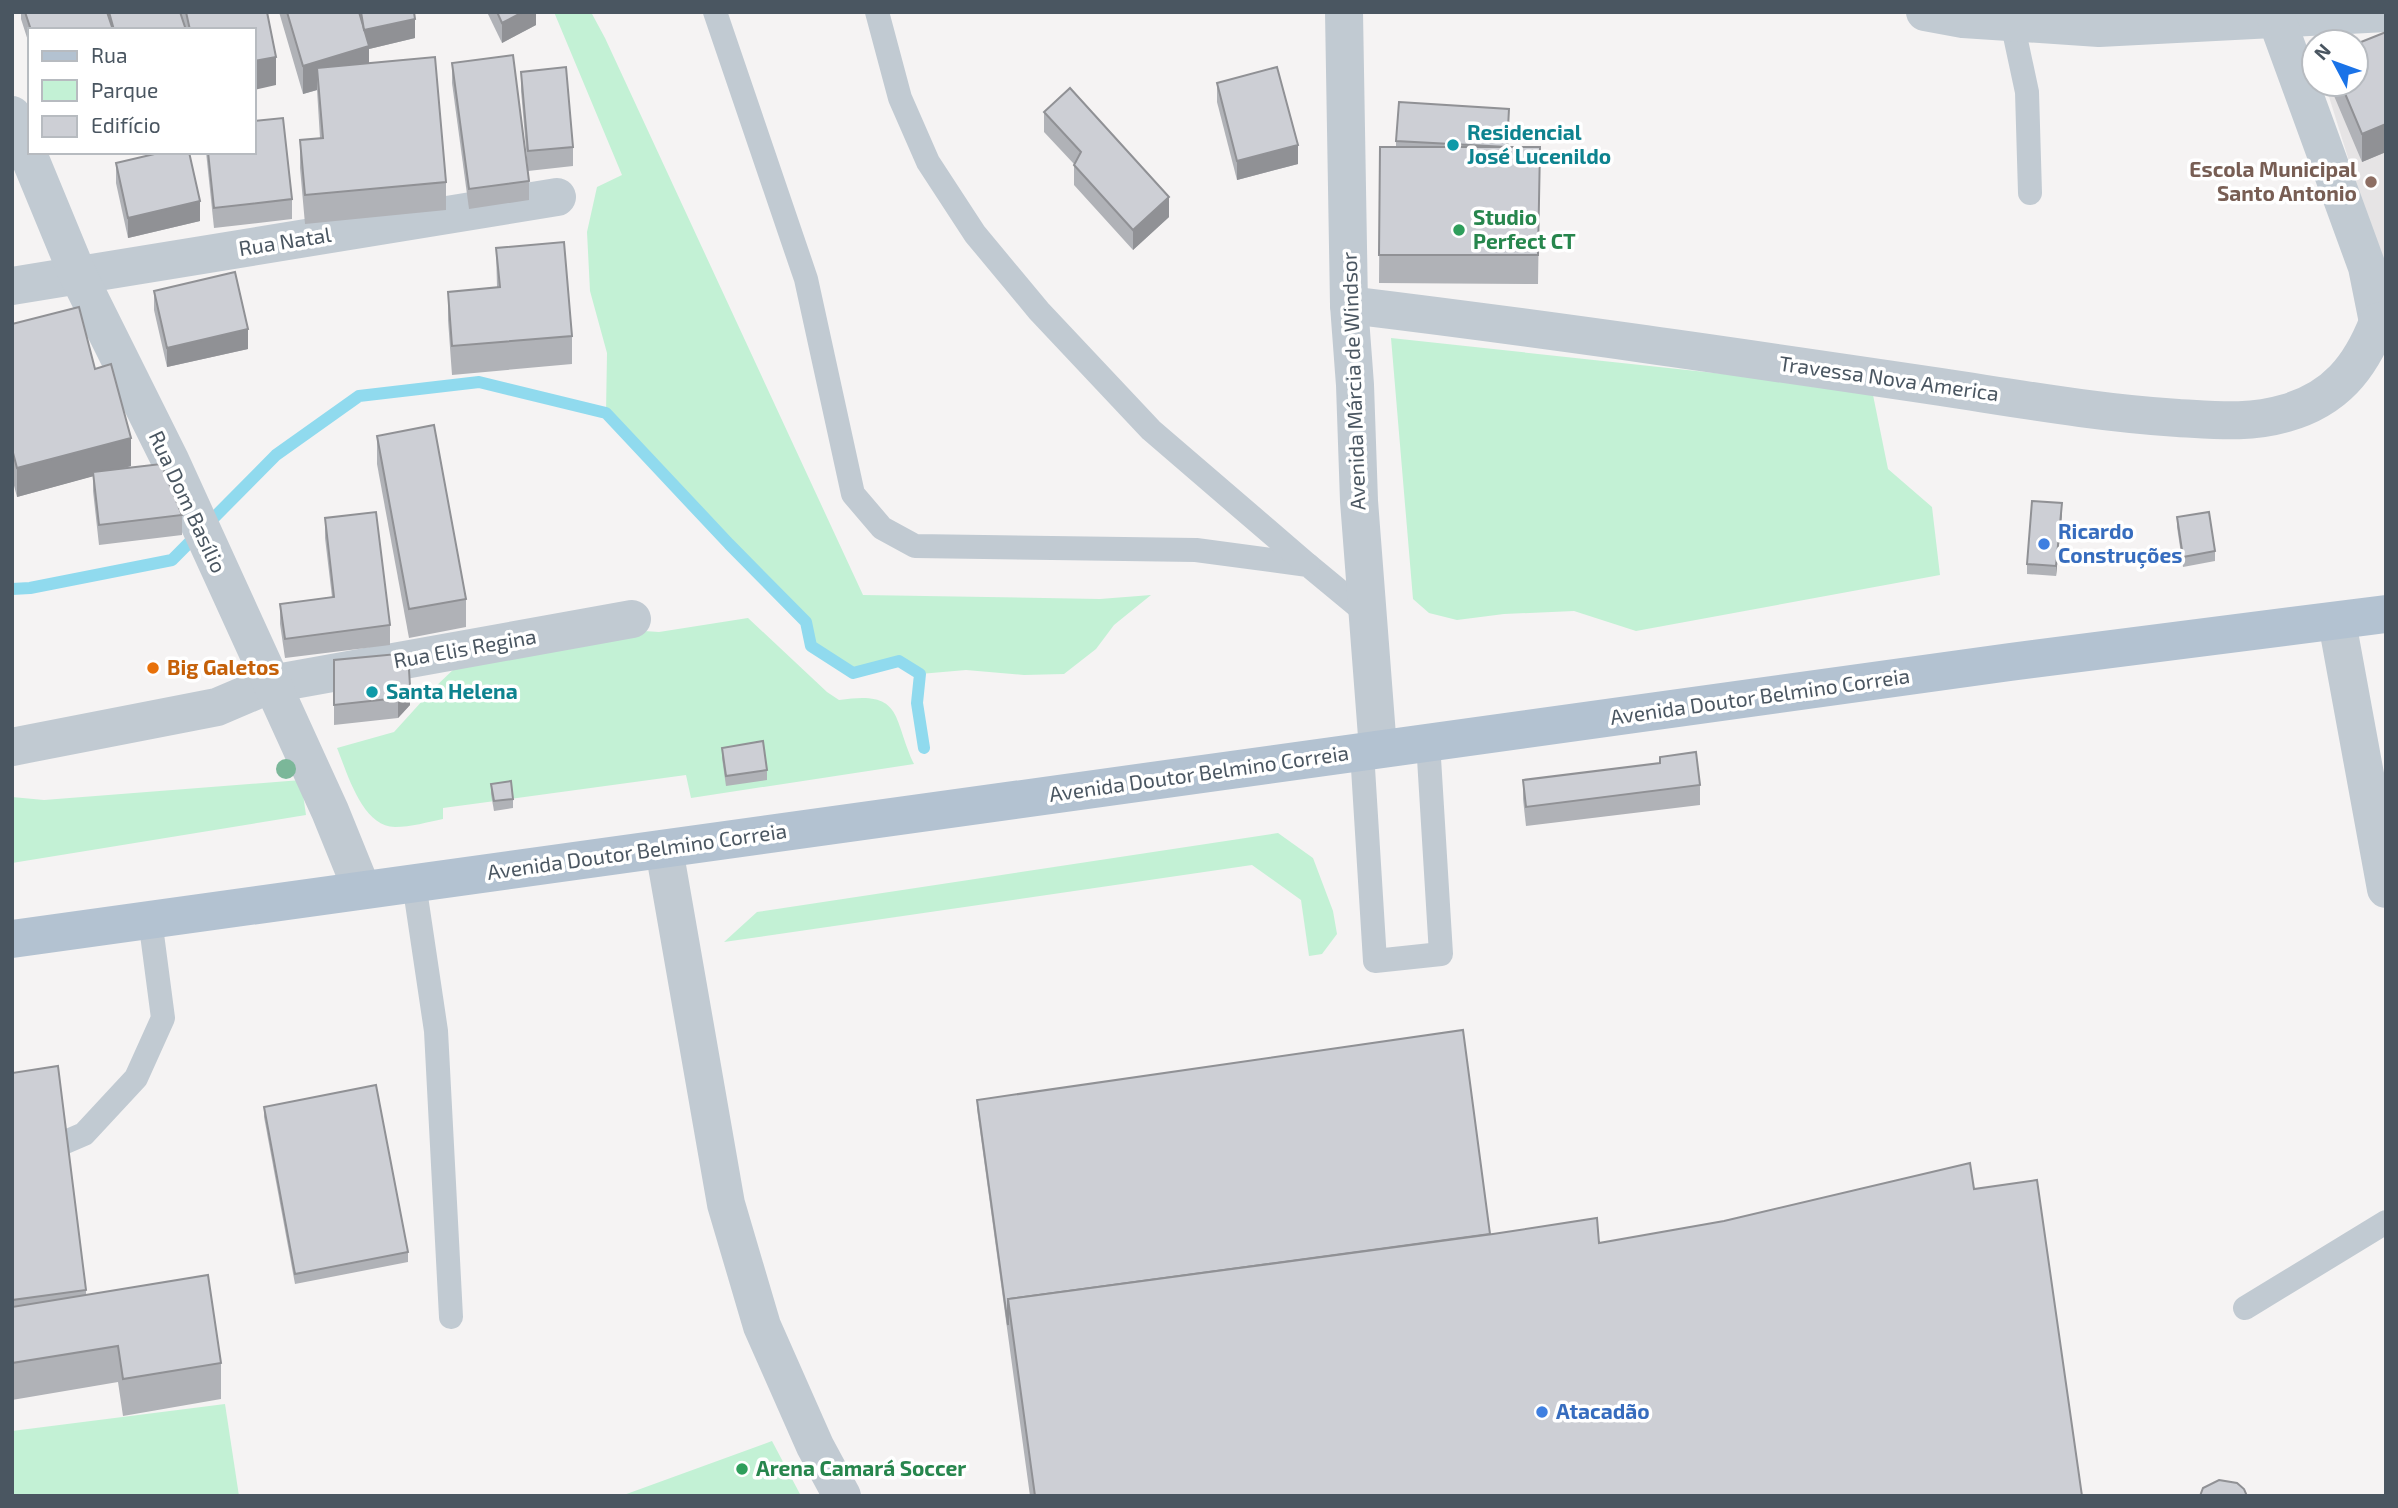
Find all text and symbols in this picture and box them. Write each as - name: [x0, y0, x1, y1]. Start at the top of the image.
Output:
- legend: [28, 28, 256, 154]
- north arrow: [2300, 28, 2370, 98]
- text: N: [2309, 39, 2335, 64]
- text: Rua: [91, 42, 127, 67]
- text: Parque: [91, 77, 158, 102]
- text: Edifício: [91, 112, 161, 137]
- place label: Residencial José Lucenildo: [1467, 119, 1611, 168]
- marker: Residencial José Lucenildo: [1445, 137, 1461, 153]
- place label: Escola Municipal Santo Antonio: [2189, 156, 2357, 205]
- marker: Escola Municipal Santo Antonio: [2363, 174, 2379, 190]
- place label: Studio Perfect CT: [1473, 204, 1576, 253]
- street label: Rua Natal: [237, 221, 334, 260]
- marker: Studio Perfect CT: [1451, 222, 1467, 238]
- street label: Avenida Márcia de Windsor: [1335, 251, 1370, 511]
- street label: Travessa Nova America: [1778, 350, 2001, 405]
- street label: Rua Dom Basílio: [145, 426, 232, 576]
- place label: Ricardo Construções: [2058, 518, 2182, 569]
- marker: Ricardo Construções: [2036, 536, 2052, 552]
- street label: Rua Elis Regina: [391, 623, 538, 672]
- place label: Big Galetos: [167, 654, 279, 679]
- marker: Big Galetos: [145, 660, 161, 676]
- street label: Avenida Doutor Belmino Correia: [1608, 662, 1911, 729]
- place label: Santa Helena: [386, 678, 518, 703]
- marker: Santa Helena: [364, 684, 380, 700]
- street label: Avenida Doutor Belmino Correia: [1047, 739, 1350, 806]
- street label: Avenida Doutor Belmino Correia: [485, 817, 788, 884]
- place label: Atacadão: [1556, 1398, 1650, 1423]
- marker: Atacadão: [1534, 1404, 1550, 1420]
- place label: Arena Camará Soccer: [756, 1455, 966, 1480]
- marker: Arena Camará Soccer: [734, 1461, 750, 1477]

